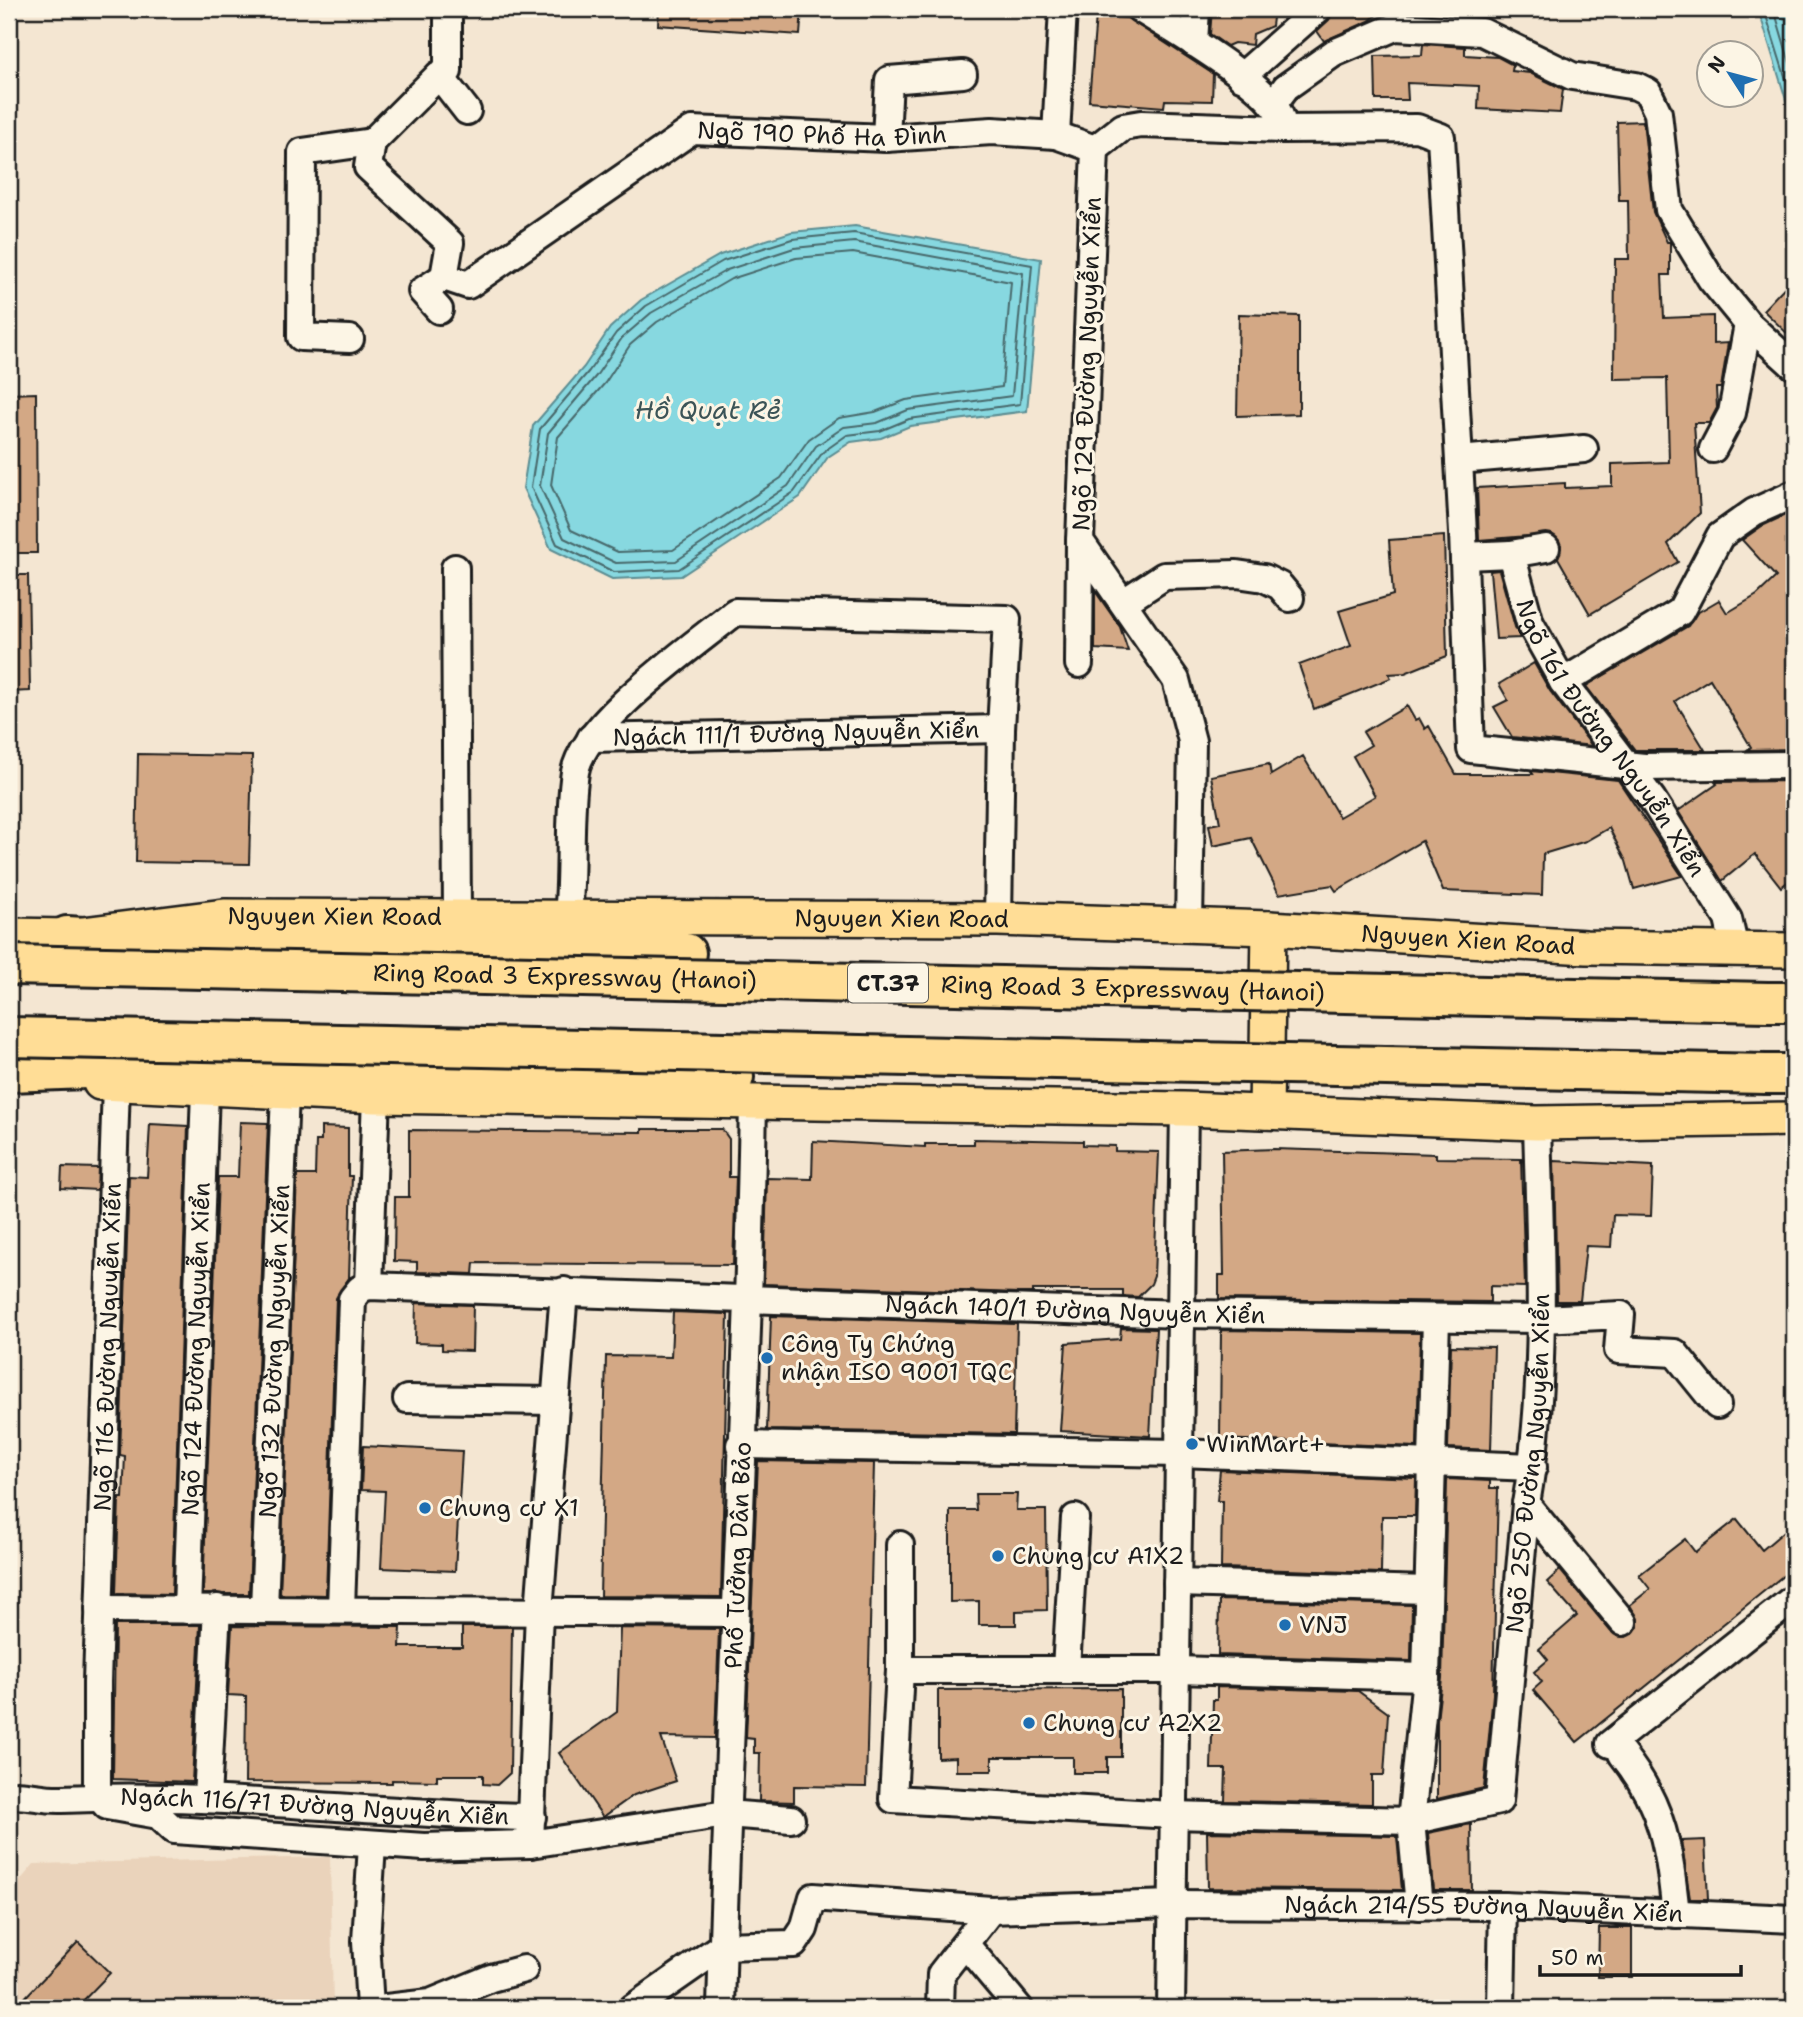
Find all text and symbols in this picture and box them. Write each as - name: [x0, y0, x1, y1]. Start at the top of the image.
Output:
- north arrow: [1694, 38, 1764, 108]
- text: N: [1702, 51, 1731, 78]
- street label: Ngõ 190 Phố Hạ Đình: [696, 114, 948, 154]
- street label: Ngõ 129 Đường Nguyễn Xiển: [1065, 196, 1109, 532]
- water label: Hồ Quạt Rẻ: [635, 392, 781, 427]
- street label: Ngõ 161 Đường Nguyễn Xiển: [1508, 596, 1713, 883]
- street label: Ngách 111/1 Đường Nguyễn Xiển: [612, 713, 980, 754]
- street label: Nguyen Xien Road: [227, 900, 442, 933]
- street label: Nguyen Xien Road: [794, 902, 1010, 935]
- street label: Nguyen Xien Road: [1360, 918, 1576, 962]
- street label: Ring Road 3 Expressway (Hanoi): [373, 957, 757, 997]
- road number: CT.37: [848, 964, 928, 1002]
- street label: Ring Road 3 Expressway (Hanoi): [941, 969, 1325, 1009]
- street label: Ngõ 116 Đường Nguyễn Xiển: [86, 1182, 129, 1512]
- street label: Ngõ 124 Đường Nguyễn Xiển: [174, 1182, 218, 1517]
- street label: Ngõ 132 Đường Nguyễn Xiển: [252, 1184, 297, 1519]
- street label: Ngách 140/1 Đường Nguyễn Xiển: [884, 1288, 1266, 1331]
- street label: Ngõ 250 Đường Nguyễn Xiển: [1498, 1293, 1557, 1635]
- place label: Công Ty Chứng nhận ISO 9001 TQC: [781, 1328, 1012, 1388]
- marker: Công Ty Chứng nhận ISO 9001 TQC: [759, 1350, 775, 1366]
- place label: WinMart+: [1206, 1428, 1326, 1460]
- marker: WinMart+: [1184, 1436, 1200, 1452]
- street label: Phố Tưởng Dân Bảo: [717, 1441, 759, 1670]
- place label: Chung cư X1: [439, 1492, 579, 1524]
- marker: Chung cư X1: [417, 1500, 433, 1516]
- place label: Chung cư A1X2: [1012, 1540, 1185, 1572]
- marker: Chung cư A1X2: [990, 1548, 1006, 1564]
- place label: VNJ: [1299, 1609, 1348, 1641]
- marker: VNJ: [1277, 1617, 1293, 1633]
- place label: Chung cư A2X2: [1043, 1707, 1223, 1739]
- marker: Chung cư A2X2: [1021, 1715, 1037, 1731]
- street label: Ngách 116/71 Đường Nguyễn Xiển: [120, 1781, 509, 1833]
- street label: Ngách 214/55 Đường Nguyễn Xiển: [1284, 1889, 1684, 1930]
- scale bar: [1540, 1933, 1742, 1977]
- text: 50 m: [1551, 1944, 1604, 1972]

